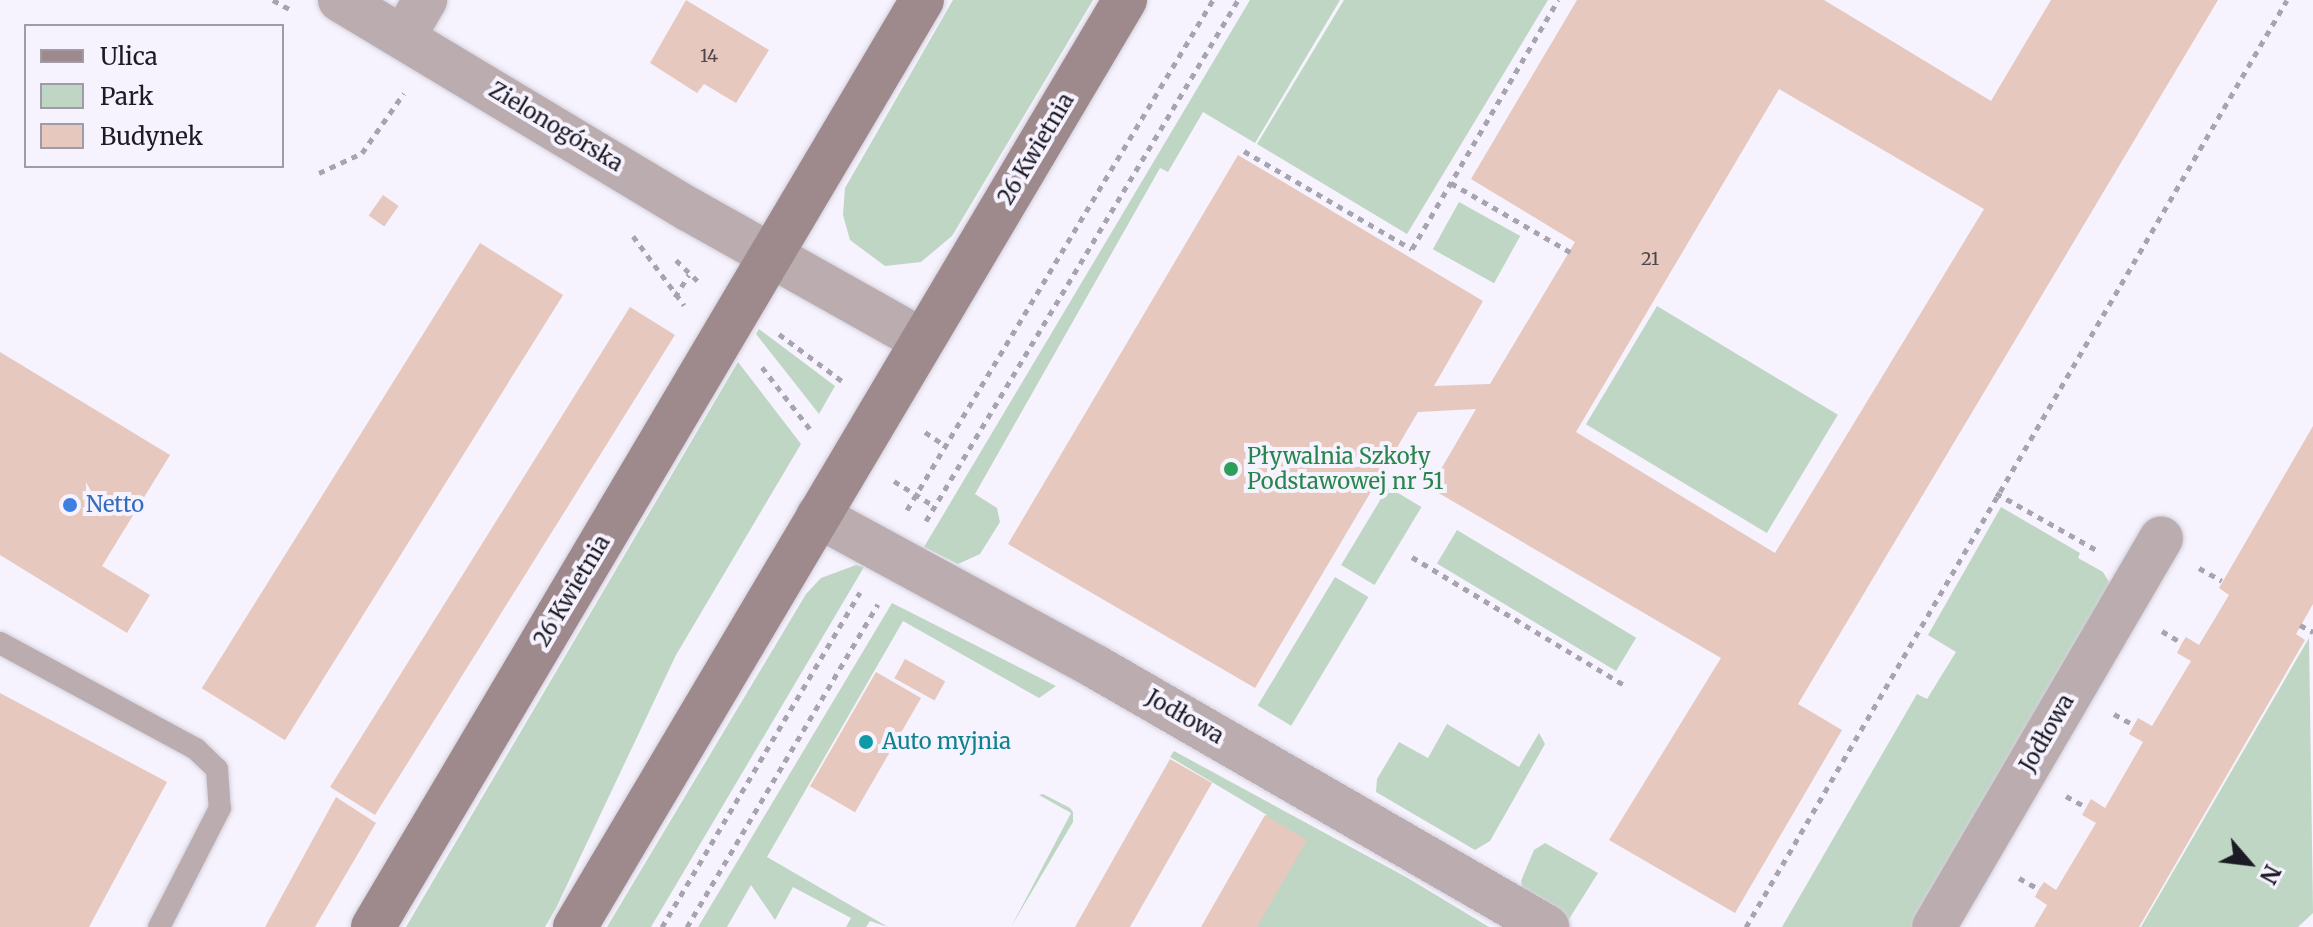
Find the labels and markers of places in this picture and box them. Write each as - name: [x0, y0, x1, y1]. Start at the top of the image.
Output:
- place label: Pływalnia Szkoły Podstawowej nr 51: [1247, 443, 1443, 494]
- marker: Pływalnia Szkoły Podstawowej nr 51: [1222, 460, 1240, 478]
- place label: Netto: [86, 492, 144, 518]
- marker: Netto: [61, 496, 79, 514]
- place label: Auto myjnia: [882, 729, 1011, 755]
- marker: Auto myjnia: [857, 733, 875, 751]

